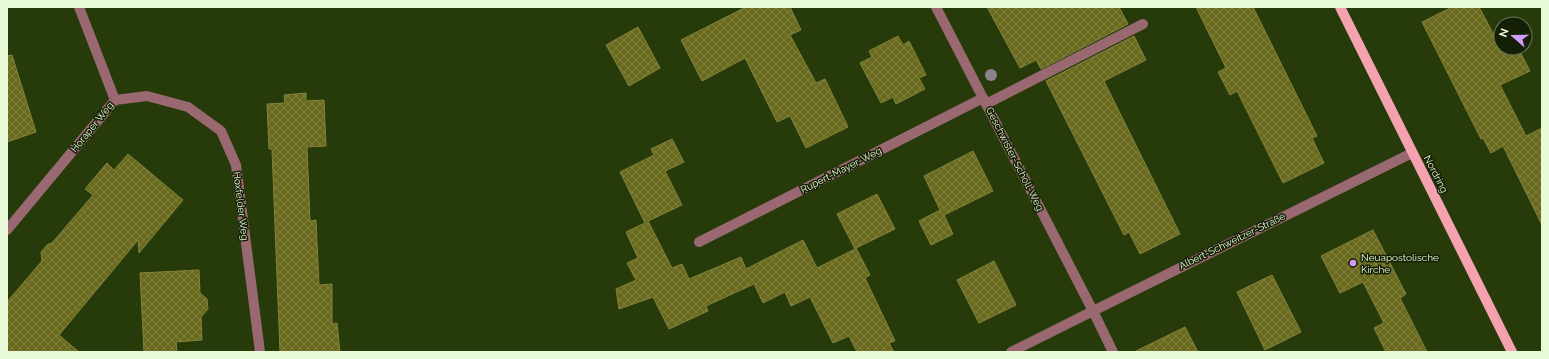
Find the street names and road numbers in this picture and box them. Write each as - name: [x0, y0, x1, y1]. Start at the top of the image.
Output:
- street label: Horaper Weg: [68, 100, 116, 154]
- street label: Geschwister-Scholl-Weg: [984, 105, 1046, 213]
- street label: Rupert-Mayer-Weg: [799, 145, 883, 195]
- street label: Nordring: [1422, 153, 1450, 195]
- street label: Hoxfelder Weg: [231, 171, 251, 241]
- street label: Albert-Schweitzer-Straße: [1177, 210, 1287, 272]

